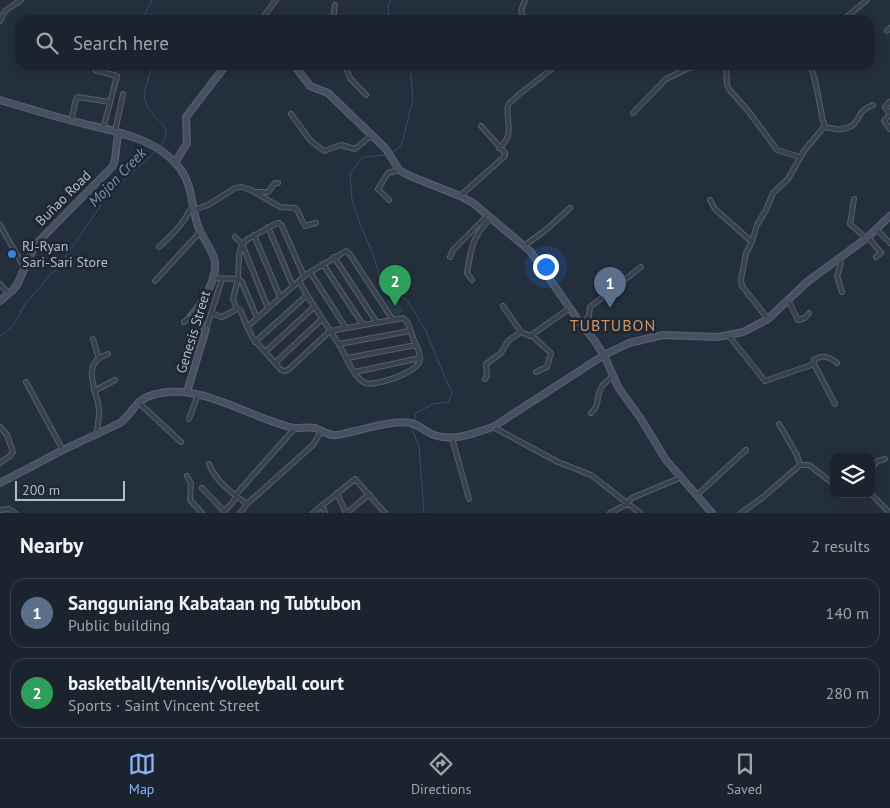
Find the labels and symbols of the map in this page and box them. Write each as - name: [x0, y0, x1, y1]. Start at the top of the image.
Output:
- water label: Mojon Creek: [84, 142, 151, 211]
- street label: Buñao Road: [31, 166, 95, 230]
- place label: RJ-Ryan Sari-Sari Store: [22, 237, 108, 271]
- marker: RJ-Ryan Sari-Sari Store: [6, 248, 18, 260]
- your location: [533, 254, 559, 280]
- pin: 2: [379, 265, 411, 306]
- pin: 1: [594, 267, 626, 308]
- street label: Genesis Street: [172, 288, 214, 376]
- district label: TUBTUBON: [570, 315, 656, 335]
- scale bar: [15, 478, 125, 501]

